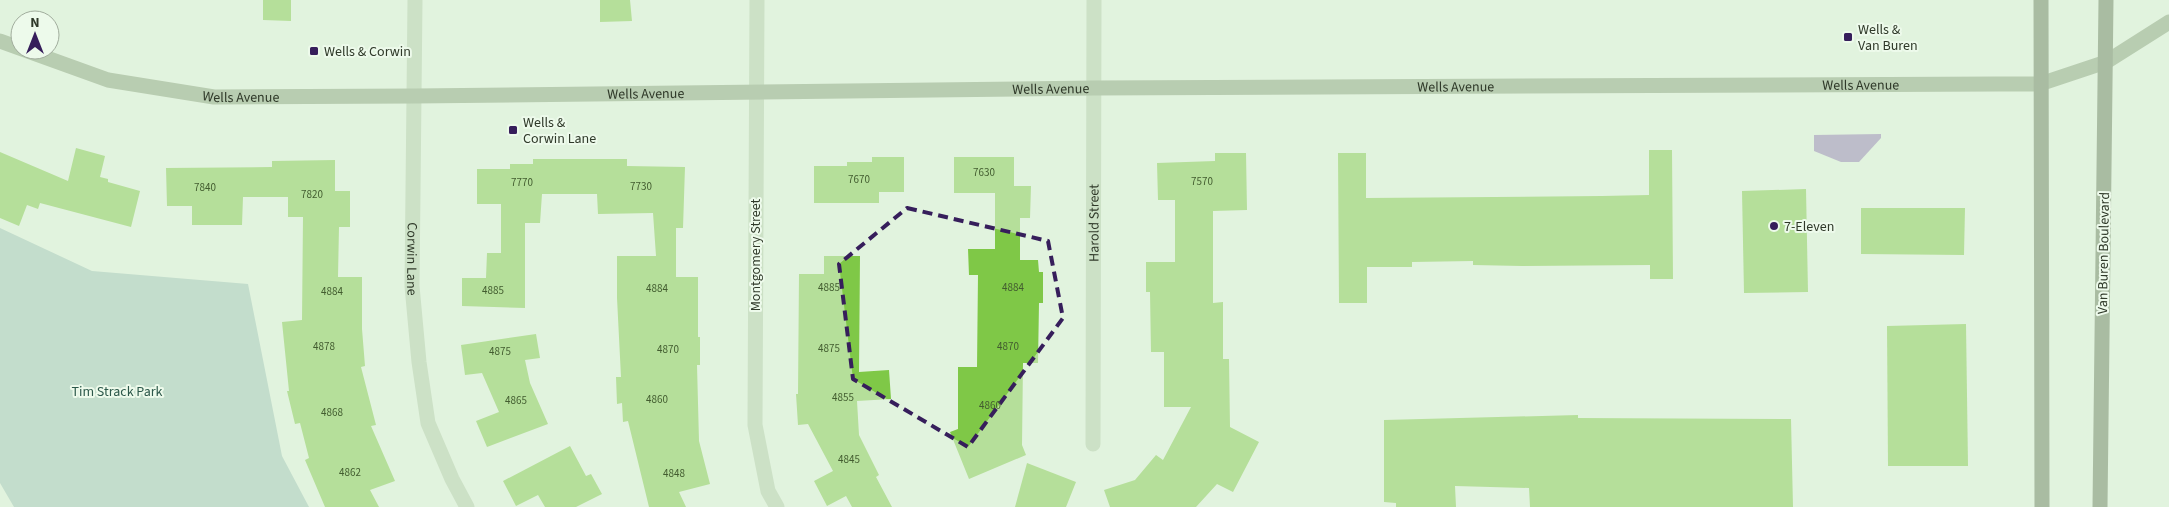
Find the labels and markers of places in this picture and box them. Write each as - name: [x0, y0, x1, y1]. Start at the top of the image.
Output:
- place label: Wells & Van Buren: [1858, 20, 1918, 56]
- marker: Wells & Van Buren: [1842, 31, 1854, 43]
- place label: Wells & Corwin: [324, 42, 411, 62]
- marker: Wells & Corwin: [308, 45, 320, 57]
- place label: Wells & Corwin Lane: [523, 113, 596, 149]
- marker: Wells & Corwin Lane: [507, 124, 519, 136]
- place label: 7-Eleven: [1784, 217, 1834, 237]
- marker: 7-Eleven: [1768, 220, 1780, 232]

